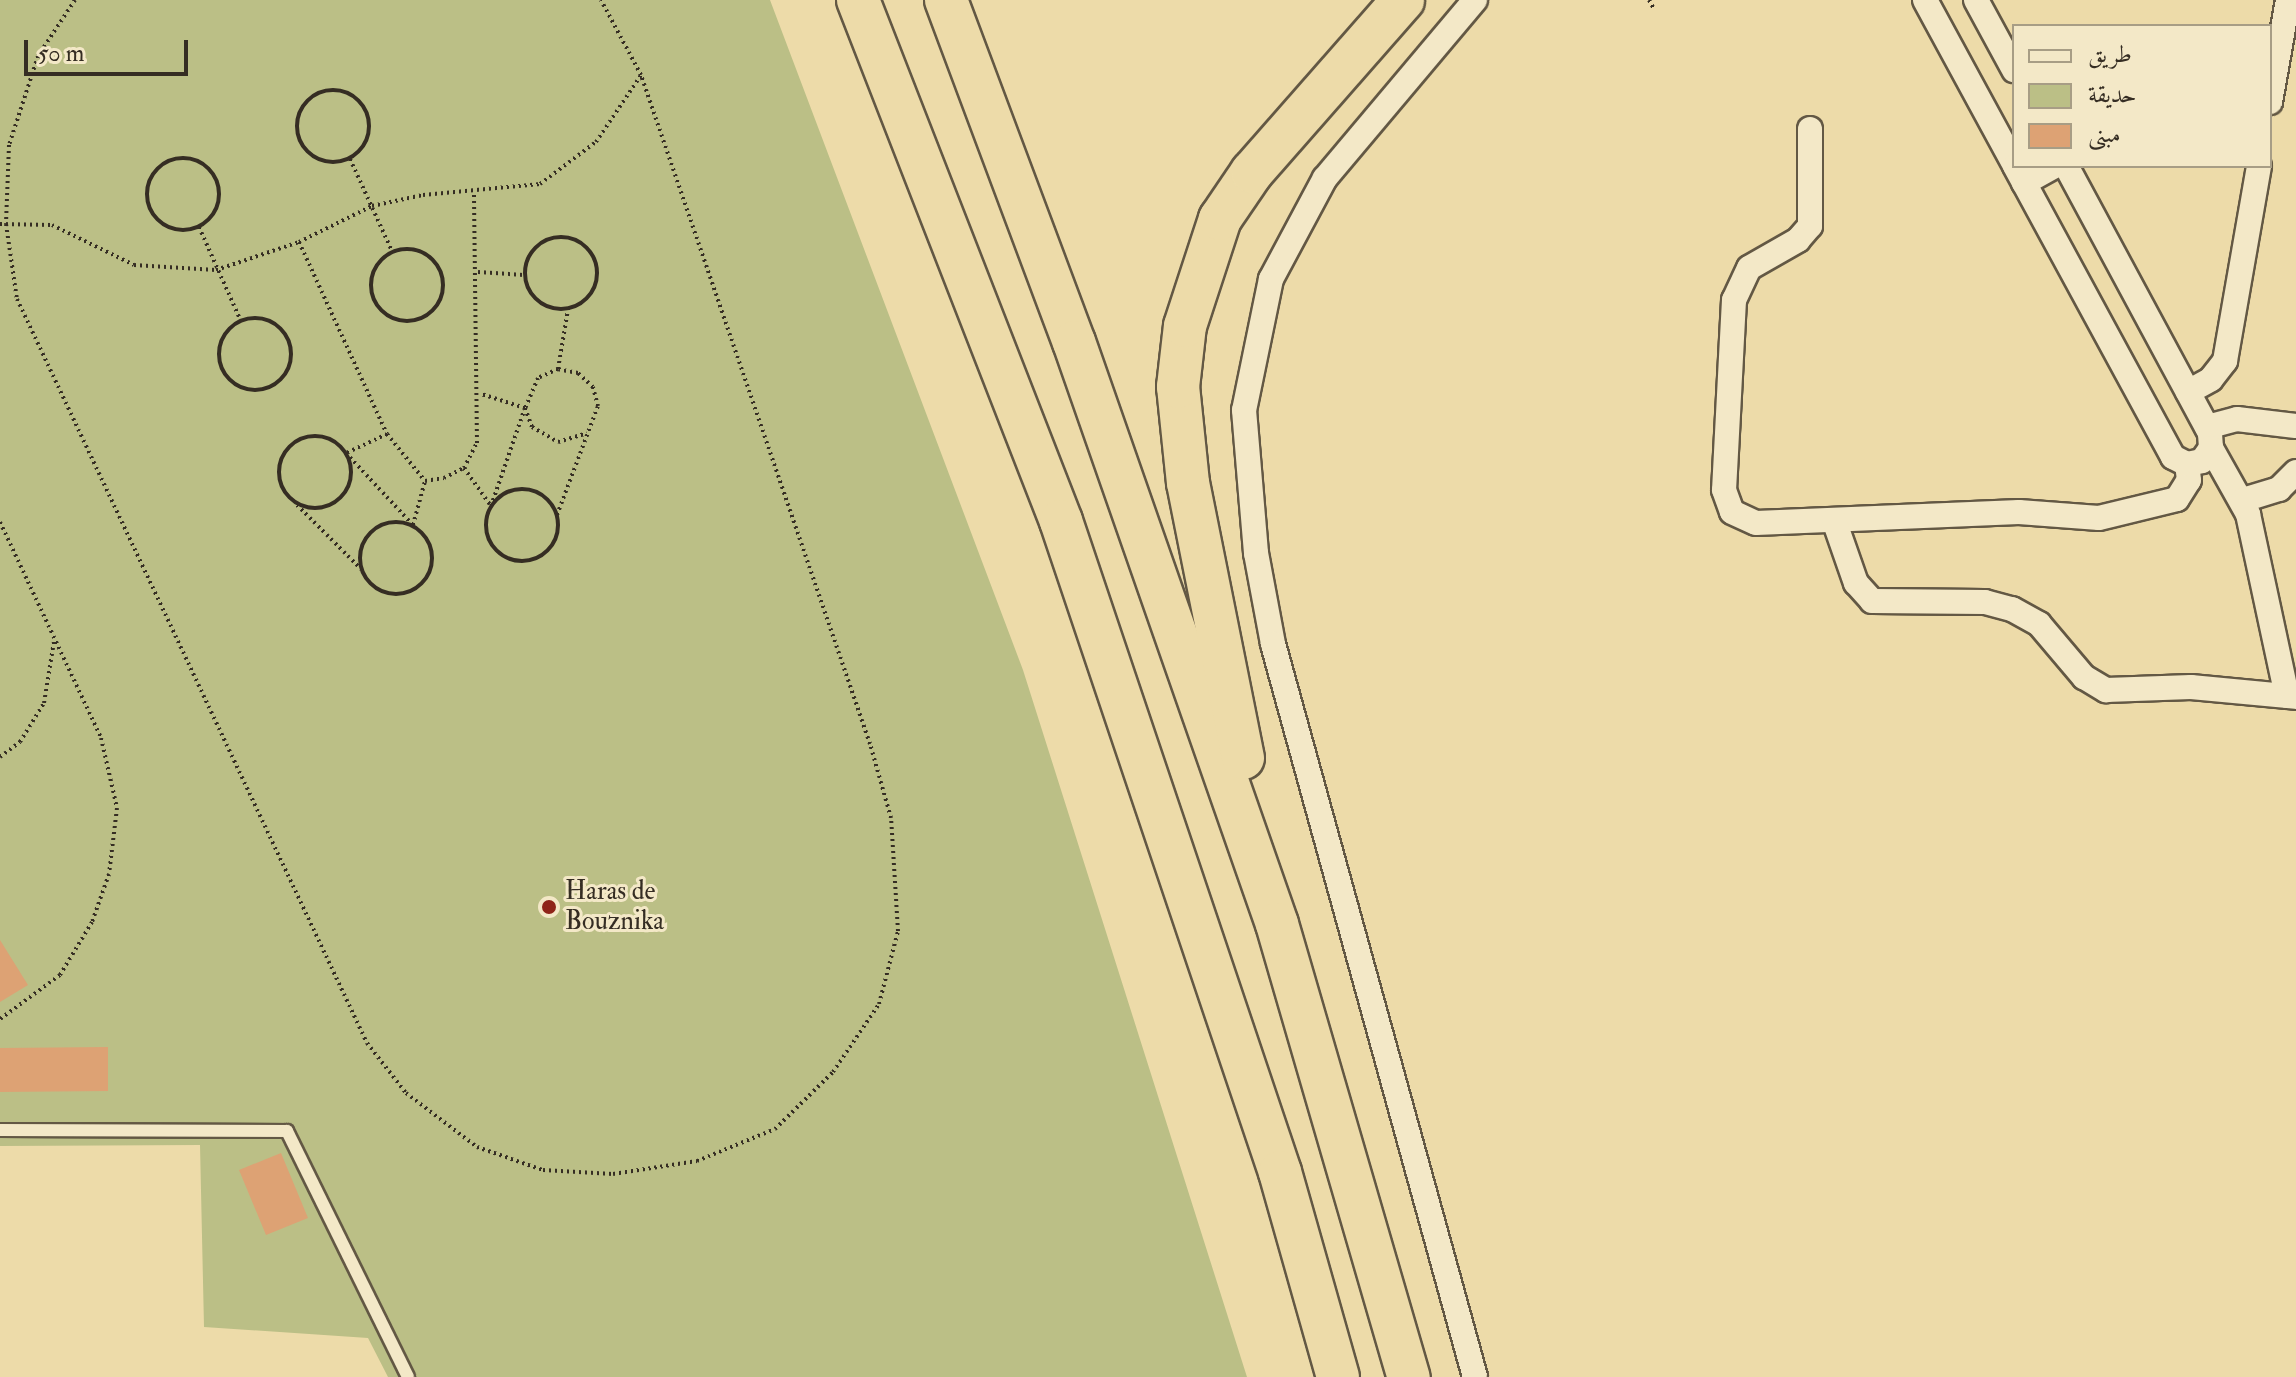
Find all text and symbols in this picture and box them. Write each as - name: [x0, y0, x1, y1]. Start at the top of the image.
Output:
- scale bar: [28, 24, 192, 74]
- legend: [2012, 24, 2272, 168]
- text: 50 m: [38, 38, 84, 69]
- text: طريق: [2088, 39, 2132, 70]
- text: حديقة: [2088, 79, 2137, 110]
- text: مبنى: [2088, 119, 2121, 150]
- place label: Haras de Bouznika: [565, 876, 664, 938]
- marker: Haras de Bouznika: [540, 898, 558, 916]

